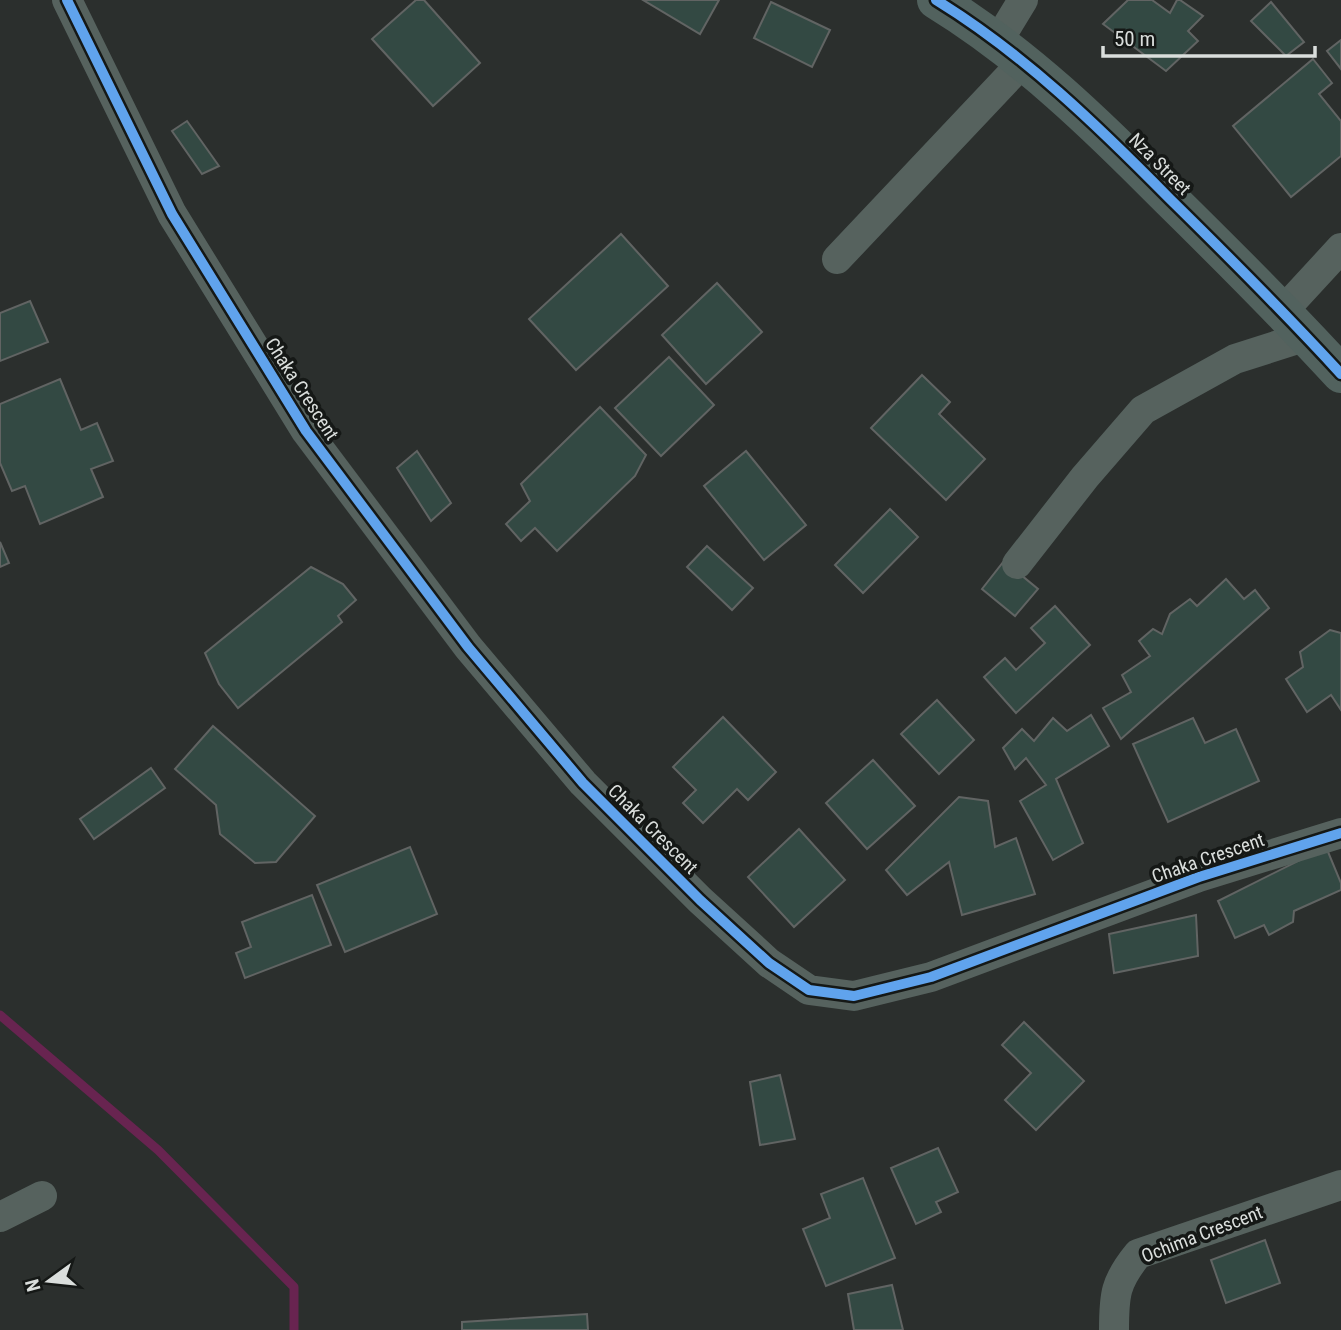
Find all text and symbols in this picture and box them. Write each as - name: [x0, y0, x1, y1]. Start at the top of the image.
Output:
- scale bar: [1103, 14, 1315, 58]
- text: 50 m: [1114, 27, 1155, 51]
- street label: Nza Street: [1124, 128, 1196, 200]
- street label: Chaka Crescent: [260, 333, 344, 445]
- street label: Chaka Crescent: [603, 779, 703, 879]
- street label: Chaka Crescent: [1149, 828, 1267, 888]
- street label: Ochima Crescent: [1138, 1200, 1266, 1268]
- north arrow: [14, 1246, 84, 1316]
- text: N: [20, 1277, 46, 1294]

